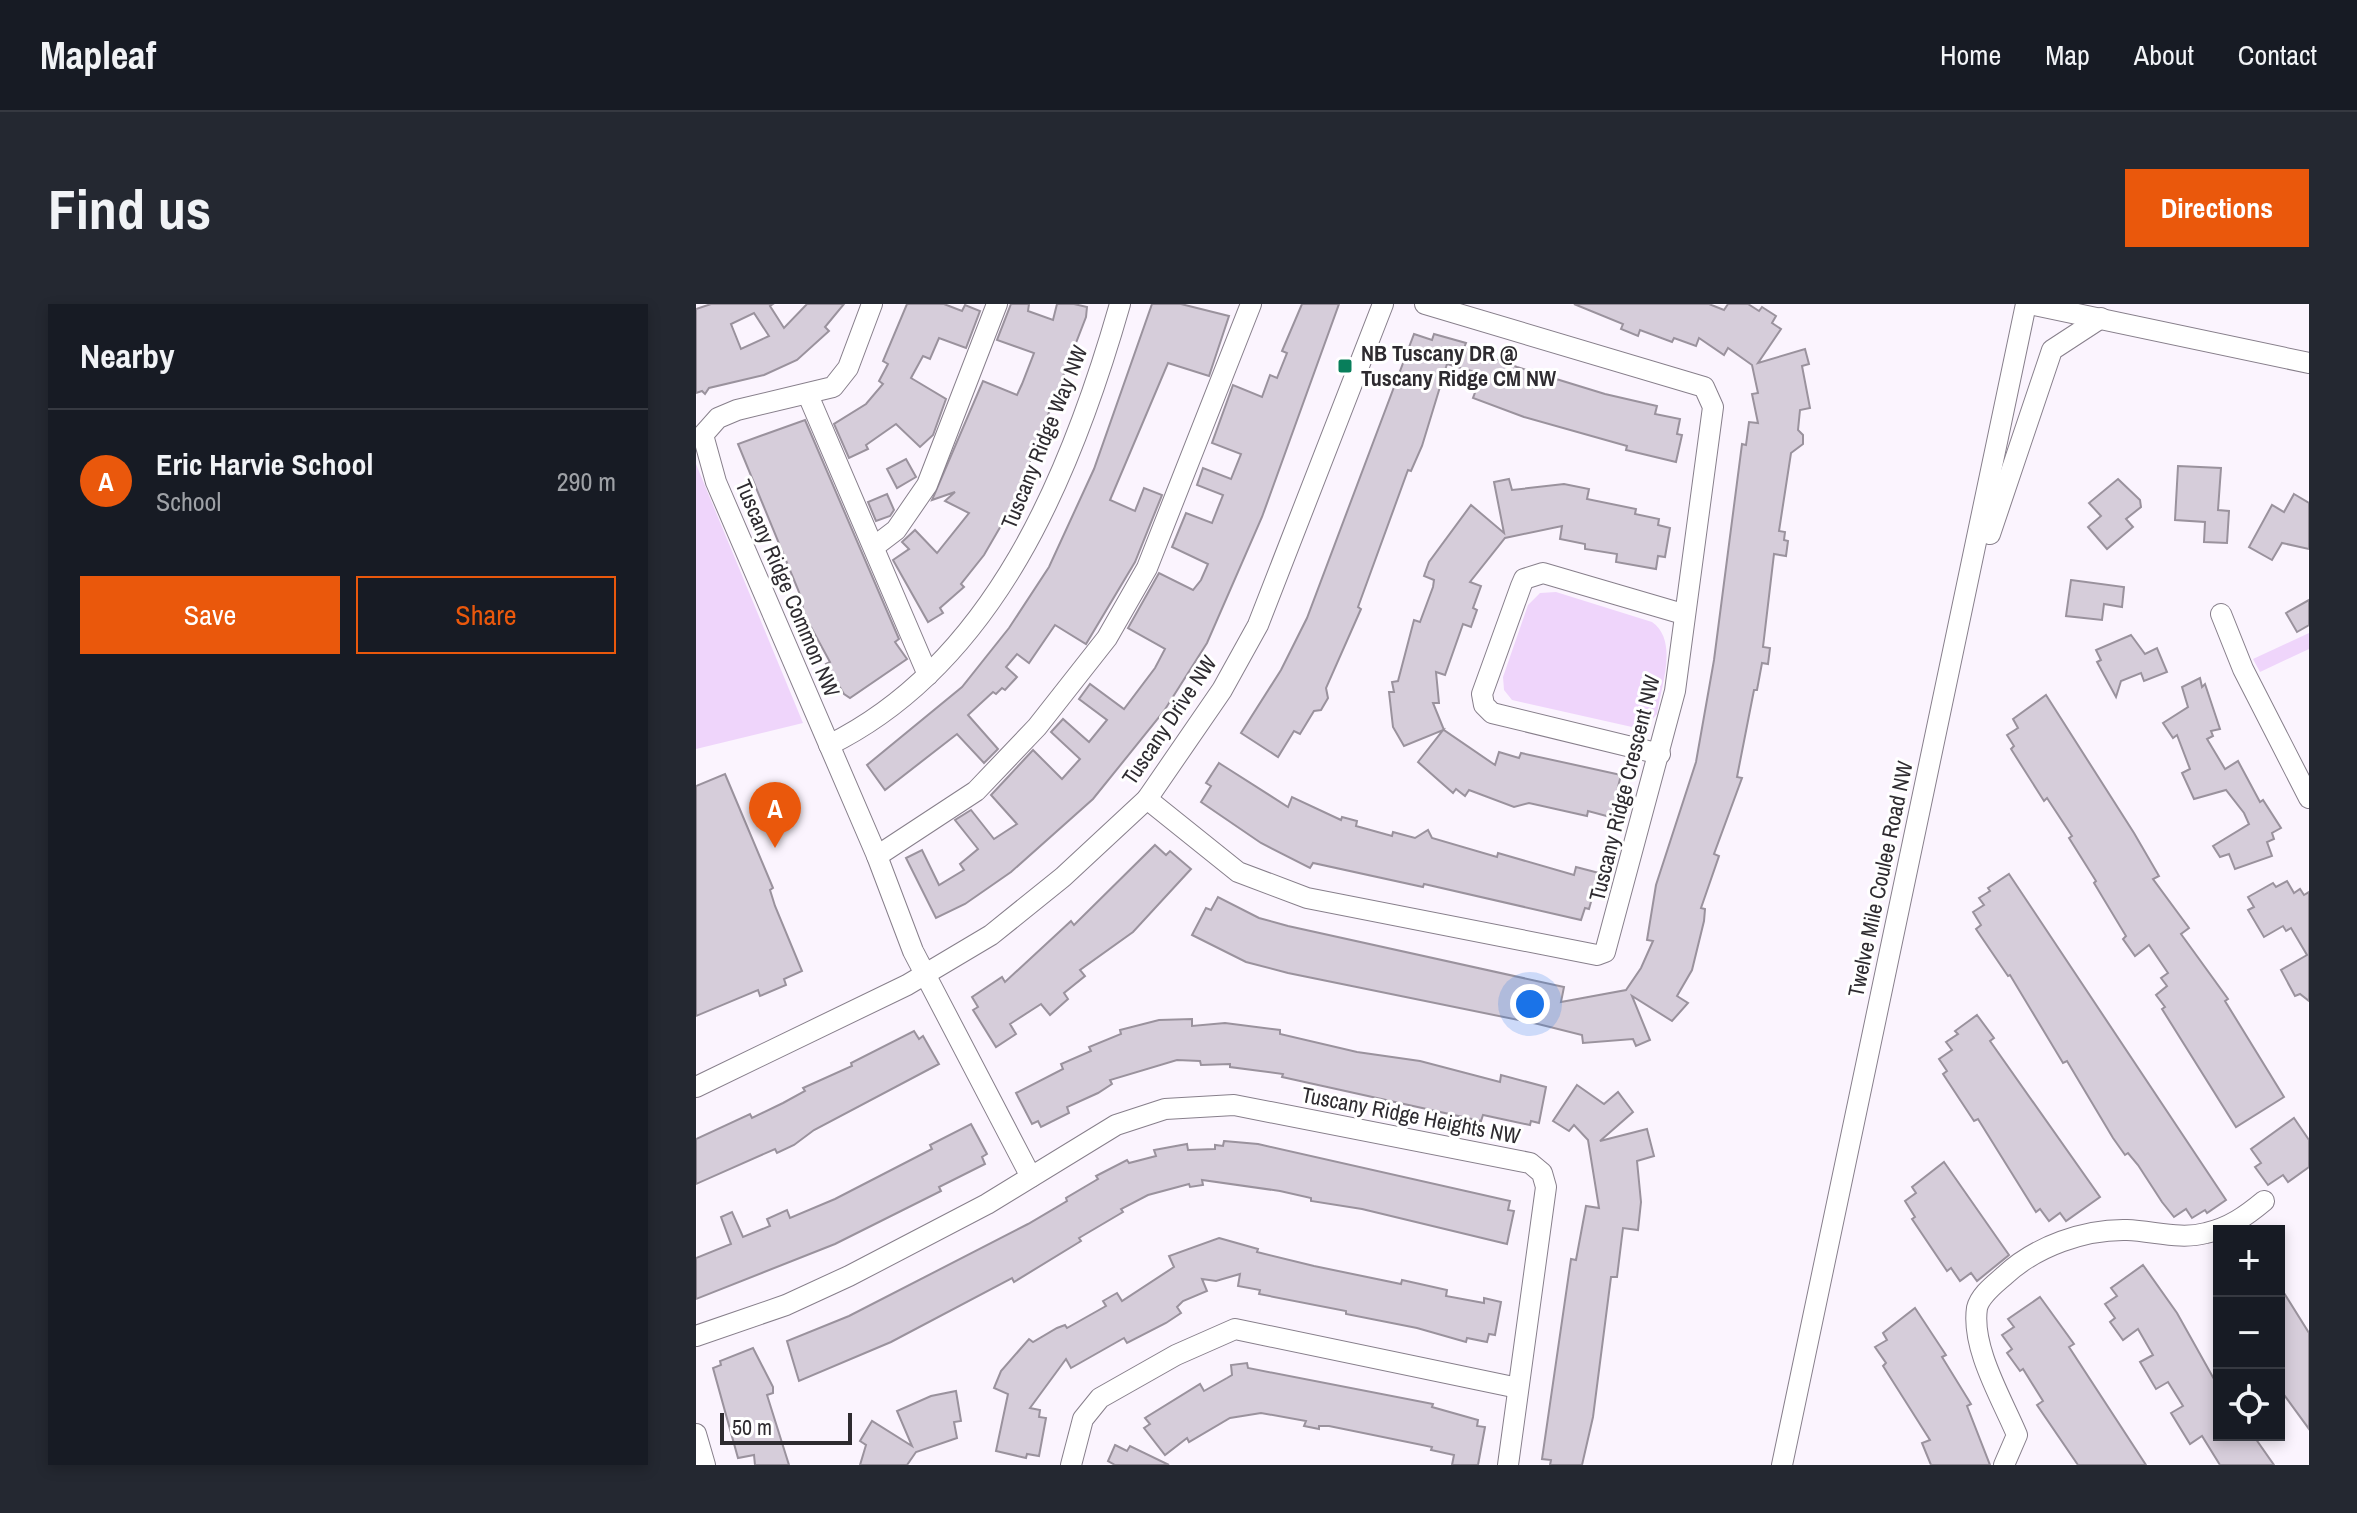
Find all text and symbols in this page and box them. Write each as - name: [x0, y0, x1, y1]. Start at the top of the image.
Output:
- text: Mapleaf: [40, 30, 156, 81]
- text: Home: [1940, 36, 2001, 74]
- text: Map: [2045, 36, 2090, 74]
- text: About: [2134, 36, 2194, 74]
- text: Contact: [2238, 36, 2317, 74]
- button: Directions: [2125, 169, 2309, 247]
- text: Find us: [48, 171, 211, 246]
- text: Nearby: [80, 333, 175, 379]
- place label: NB Tuscany DR @ Tuscany Ridge CM NW: [1361, 338, 1556, 393]
- street label: Tuscany Ridge Way NW: [994, 341, 1094, 533]
- marker: NB Tuscany DR @ Tuscany Ridge CM NW: [1336, 357, 1354, 375]
- text: Eric Harvie School: [156, 444, 373, 484]
- text: A: [98, 464, 114, 499]
- text: 290 m: [557, 464, 616, 499]
- street label: Tuscany Ridge Common NW: [729, 475, 847, 701]
- text: School: [156, 484, 221, 519]
- button: Save: [80, 576, 340, 654]
- button: Share: [356, 576, 616, 654]
- street label: Tuscany Drive NW: [1115, 650, 1223, 790]
- street label: Tuscany Ridge Crescent NW: [1581, 672, 1667, 904]
- street label: Twelve Mile Coulee Road NW: [1840, 758, 1920, 1000]
- pin: A: [749, 782, 801, 848]
- your location: [1510, 984, 1550, 1024]
- street label: Tuscany Ridge Heights NW: [1299, 1079, 1523, 1151]
- map controls: [2213, 1225, 2285, 1441]
- button: +: [2213, 1225, 2285, 1297]
- button: −: [2213, 1297, 2285, 1369]
- button: locate: [2213, 1369, 2285, 1441]
- scale bar: [720, 1409, 852, 1445]
- text: 50 m: [732, 1412, 772, 1442]

